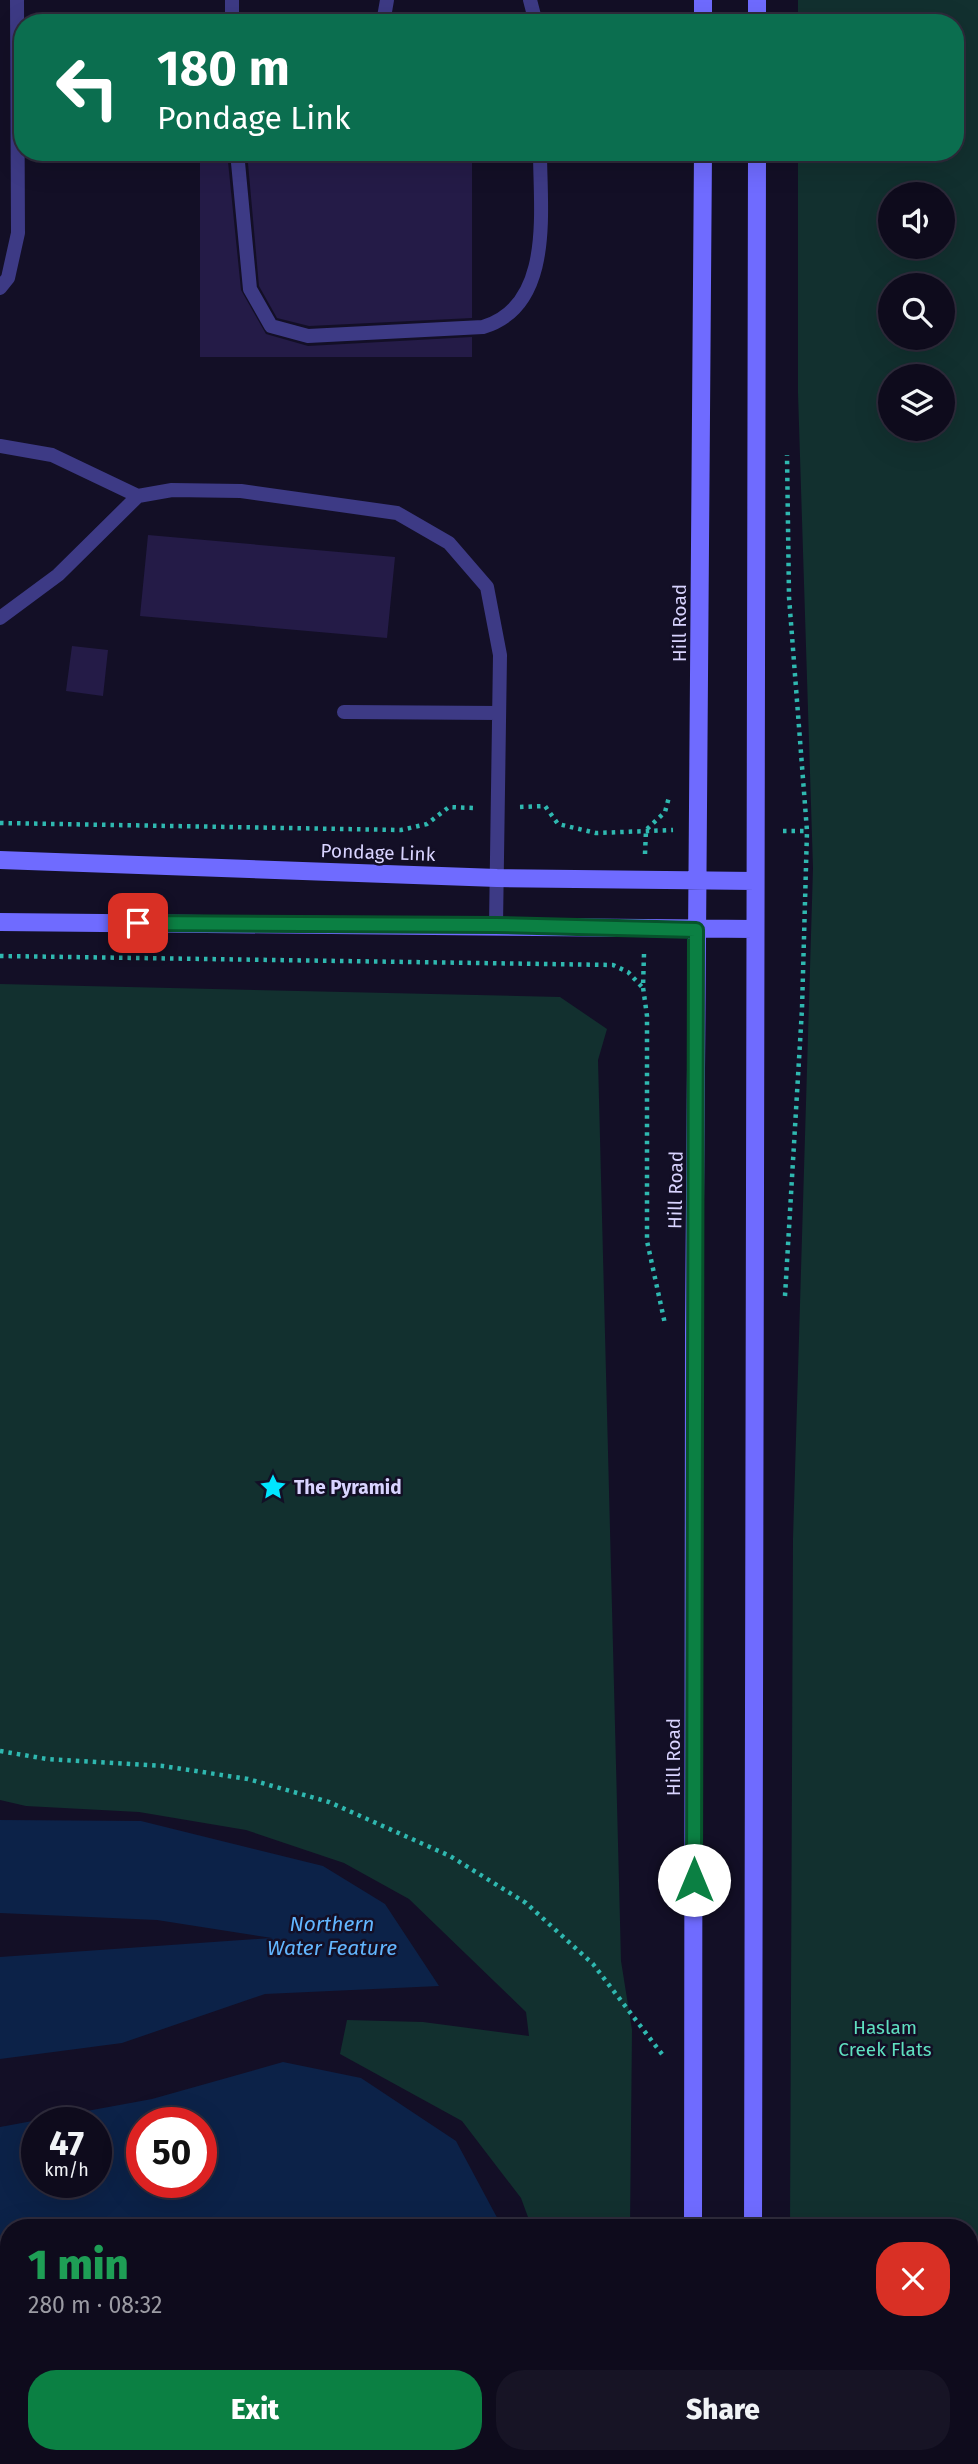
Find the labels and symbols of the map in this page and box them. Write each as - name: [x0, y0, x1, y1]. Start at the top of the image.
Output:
- street label: Hill Road: [668, 584, 691, 662]
- street label: Pondage Link: [320, 839, 436, 866]
- pin: [108, 893, 168, 953]
- street label: Hill Road: [663, 1151, 688, 1229]
- place icon: The Pyramid: [258, 1472, 288, 1502]
- place label: The Pyramid: [294, 1476, 402, 1499]
- street label: Hill Road: [662, 1718, 685, 1796]
- position arrow: [657, 1843, 731, 1917]
- water label: Northern Water Feature: [267, 1911, 397, 1961]
- park label: Haslam Creek Flats: [838, 2016, 932, 2061]
- speed limit sign: 50: [126, 2107, 217, 2198]

